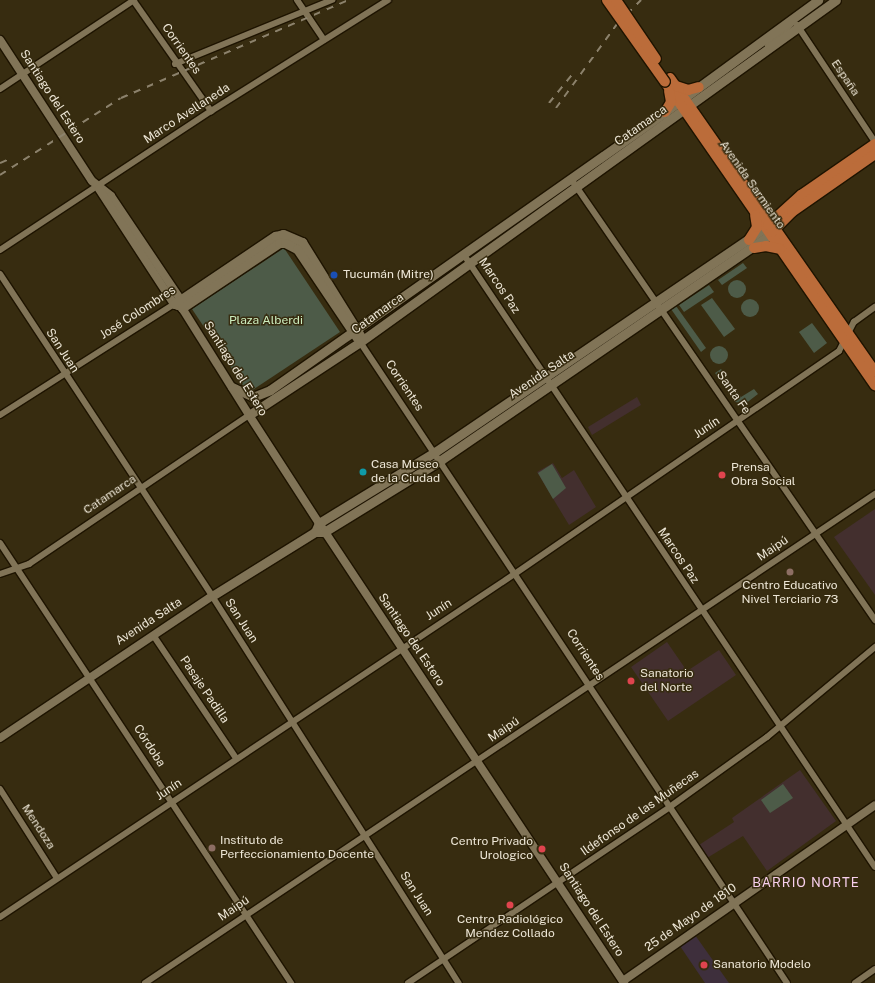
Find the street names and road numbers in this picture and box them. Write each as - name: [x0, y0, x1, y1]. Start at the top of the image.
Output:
- street label: Corrientes: [158, 21, 204, 77]
- street label: Santiago del Estero: [16, 47, 88, 147]
- street label: España: [828, 57, 862, 99]
- street label: Marco Avellaneda: [141, 81, 233, 147]
- street label: Catamarca: [612, 103, 670, 149]
- street label: Avenida Sarmiento: [716, 138, 788, 232]
- street label: Marcos Paz: [475, 255, 523, 317]
- street label: José Colombres: [97, 283, 179, 343]
- street label: Catamarca: [349, 290, 407, 338]
- street label: Santiago del Estero: [200, 319, 270, 419]
- street label: San Juan: [42, 326, 82, 376]
- street label: Avenida Salta: [506, 348, 578, 402]
- street label: Corrientes: [382, 358, 426, 414]
- street label: Santa Fe: [713, 369, 753, 417]
- street label: Junín: [691, 414, 723, 442]
- street label: Catamarca: [81, 472, 139, 518]
- street label: Marcos Paz: [654, 525, 702, 587]
- street label: Maipú: [755, 533, 791, 565]
- street label: Santiago del Estero: [375, 591, 447, 689]
- street label: Avenida Salta: [113, 595, 185, 649]
- street label: San Juan: [221, 596, 261, 646]
- street label: Junín: [423, 596, 455, 624]
- street label: Corrientes: [563, 627, 607, 683]
- street label: Pasaje Padilla: [176, 654, 232, 726]
- street label: Maipú: [486, 714, 522, 746]
- street label: Córdoba: [130, 722, 168, 770]
- street label: Ildefonso de las Muñecas: [578, 767, 702, 859]
- street label: Junín: [153, 776, 185, 804]
- street label: Mendoza: [18, 802, 58, 852]
- street label: Santiago del Estero: [555, 860, 627, 960]
- street label: San Juan: [396, 869, 436, 919]
- street label: 25 de Mayo de 1810: [642, 881, 740, 955]
- street label: Maipú: [216, 893, 252, 925]

